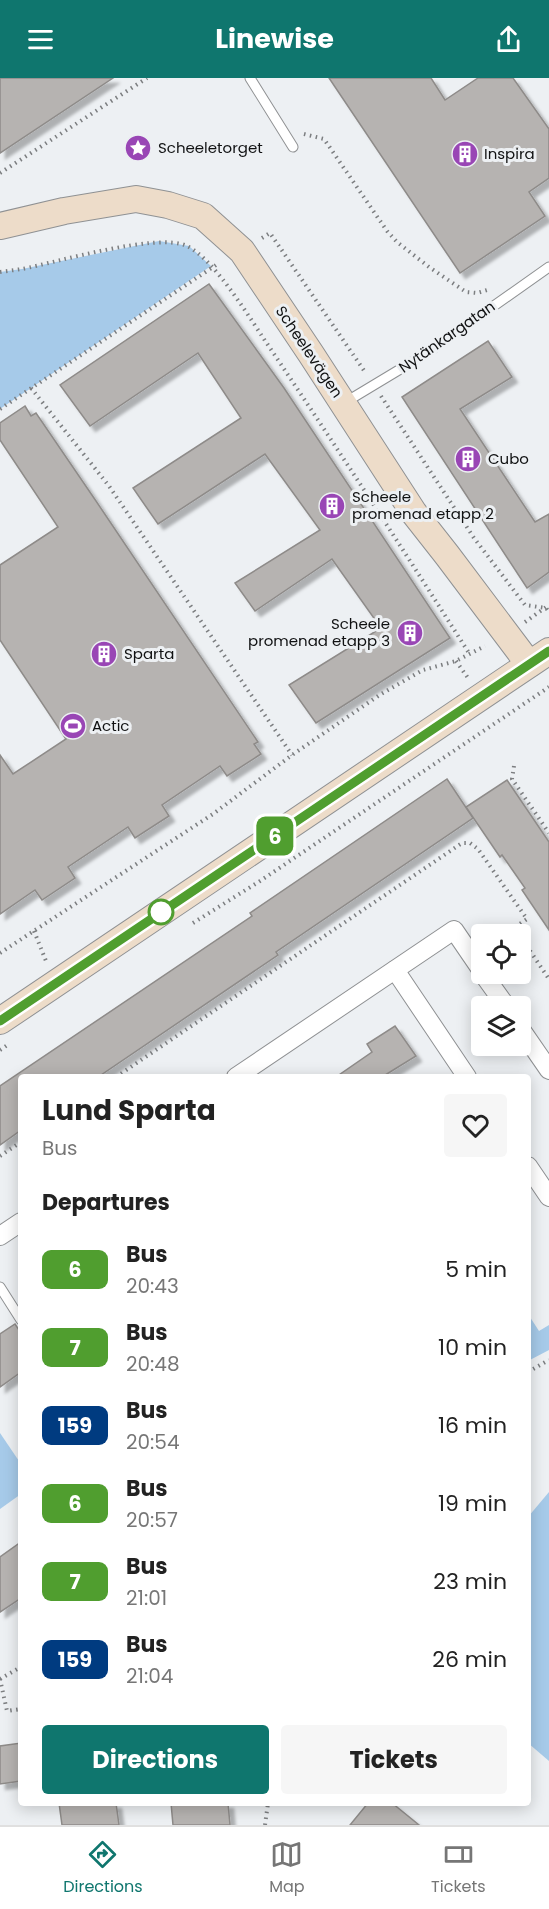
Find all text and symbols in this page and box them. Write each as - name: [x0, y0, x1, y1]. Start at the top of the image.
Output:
- text: Linewise: [215, 20, 334, 57]
- icon: menu: [24, 23, 57, 56]
- icon: share: [492, 23, 525, 56]
- place icon: Scheeletorget: [123, 133, 153, 163]
- place label: Scheeletorget: [158, 137, 263, 158]
- building icon: Inspira: [450, 139, 480, 169]
- place label: Inspira: [484, 143, 535, 164]
- street label: Nytänkargatan: [394, 296, 499, 378]
- street label: Scheelevägen: [271, 302, 348, 402]
- building icon: Cubo: [453, 444, 483, 474]
- place label: Cubo: [488, 448, 529, 469]
- place label: Scheele promenad etapp 2: [352, 486, 494, 524]
- building icon: Scheele promenad etapp 2: [317, 491, 347, 521]
- place label: Scheele promenad etapp 3: [248, 613, 390, 651]
- building icon: Scheele promenad etapp 3: [395, 618, 425, 648]
- building icon: Sparta: [89, 639, 119, 669]
- place label: Sparta: [124, 643, 174, 664]
- sports icon: Actic: [58, 711, 88, 741]
- place label: Actic: [92, 715, 129, 736]
- line badge: 6: [256, 816, 294, 855]
- text: 6: [268, 822, 282, 851]
- unlabelled marker: [148, 899, 174, 925]
- map controls: [471, 924, 531, 1056]
- button: locate: [471, 924, 531, 984]
- button: layers: [471, 996, 531, 1056]
- text: Lund Sparta: [42, 1091, 216, 1130]
- button: heart: [444, 1094, 507, 1157]
- text: Bus: [42, 1134, 78, 1162]
- text: Departures: [42, 1187, 170, 1218]
- text: Bus: [126, 1239, 168, 1270]
- text: 5 min: [445, 1254, 507, 1285]
- text: 6: [68, 1255, 82, 1284]
- text: 20:43: [126, 1272, 179, 1300]
- text: Bus: [126, 1317, 168, 1348]
- text: 10 min: [438, 1332, 507, 1363]
- text: 7: [69, 1333, 81, 1362]
- text: 20:48: [126, 1350, 180, 1378]
- text: Bus: [126, 1395, 168, 1426]
- text: 16 min: [438, 1410, 507, 1441]
- text: 159: [58, 1411, 92, 1440]
- text: 20:54: [126, 1428, 179, 1456]
- text: Bus: [126, 1473, 168, 1504]
- text: 19 min: [438, 1488, 507, 1519]
- text: 6: [68, 1489, 82, 1518]
- text: 20:57: [126, 1506, 178, 1534]
- text: Bus: [126, 1551, 168, 1582]
- text: 23 min: [433, 1566, 507, 1597]
- text: 7: [69, 1567, 81, 1596]
- text: 21:01: [126, 1584, 167, 1612]
- text: Bus: [126, 1629, 168, 1660]
- text: 26 min: [432, 1644, 507, 1675]
- text: 159: [58, 1645, 92, 1674]
- text: 21:04: [126, 1662, 173, 1690]
- button: Directions: [42, 1725, 269, 1794]
- button: Tickets: [281, 1725, 507, 1794]
- tab: Directions: [63, 1838, 143, 1899]
- tab: Map: [269, 1838, 305, 1899]
- tab: Tickets: [431, 1838, 486, 1899]

